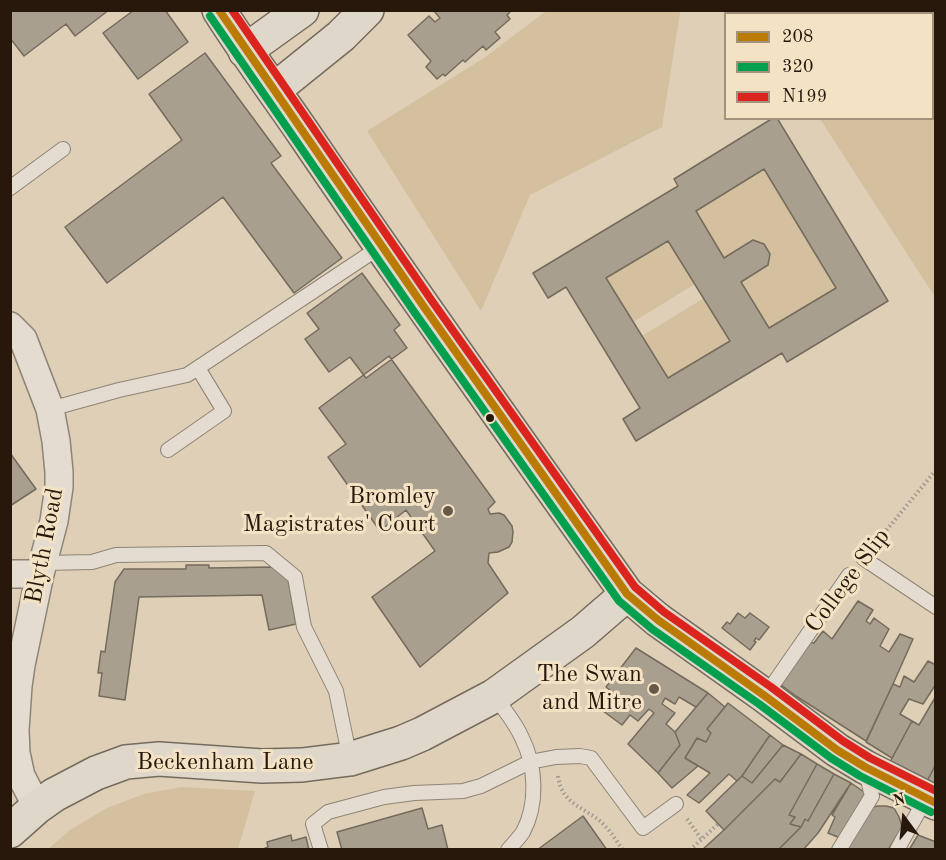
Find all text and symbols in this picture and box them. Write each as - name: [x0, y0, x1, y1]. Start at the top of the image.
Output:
- legend: [724, 12, 934, 120]
- text: 208: [782, 28, 813, 46]
- text: 320: [782, 58, 813, 76]
- text: N199: [782, 88, 827, 106]
- unlabelled marker: [484, 412, 496, 424]
- place label: Bromley Magistrates' Court: [243, 483, 436, 539]
- street label: Blyth Road: [20, 486, 70, 606]
- marker: Bromley Magistrates' Court: [441, 504, 455, 518]
- street label: College Slip: [799, 523, 897, 639]
- place label: The Swan and Mitre: [536, 661, 642, 717]
- marker: The Swan and Mitre: [647, 682, 661, 696]
- street label: Beckenham Lane: [136, 749, 314, 777]
- north arrow: [874, 788, 934, 848]
- text: N: [891, 791, 907, 810]

